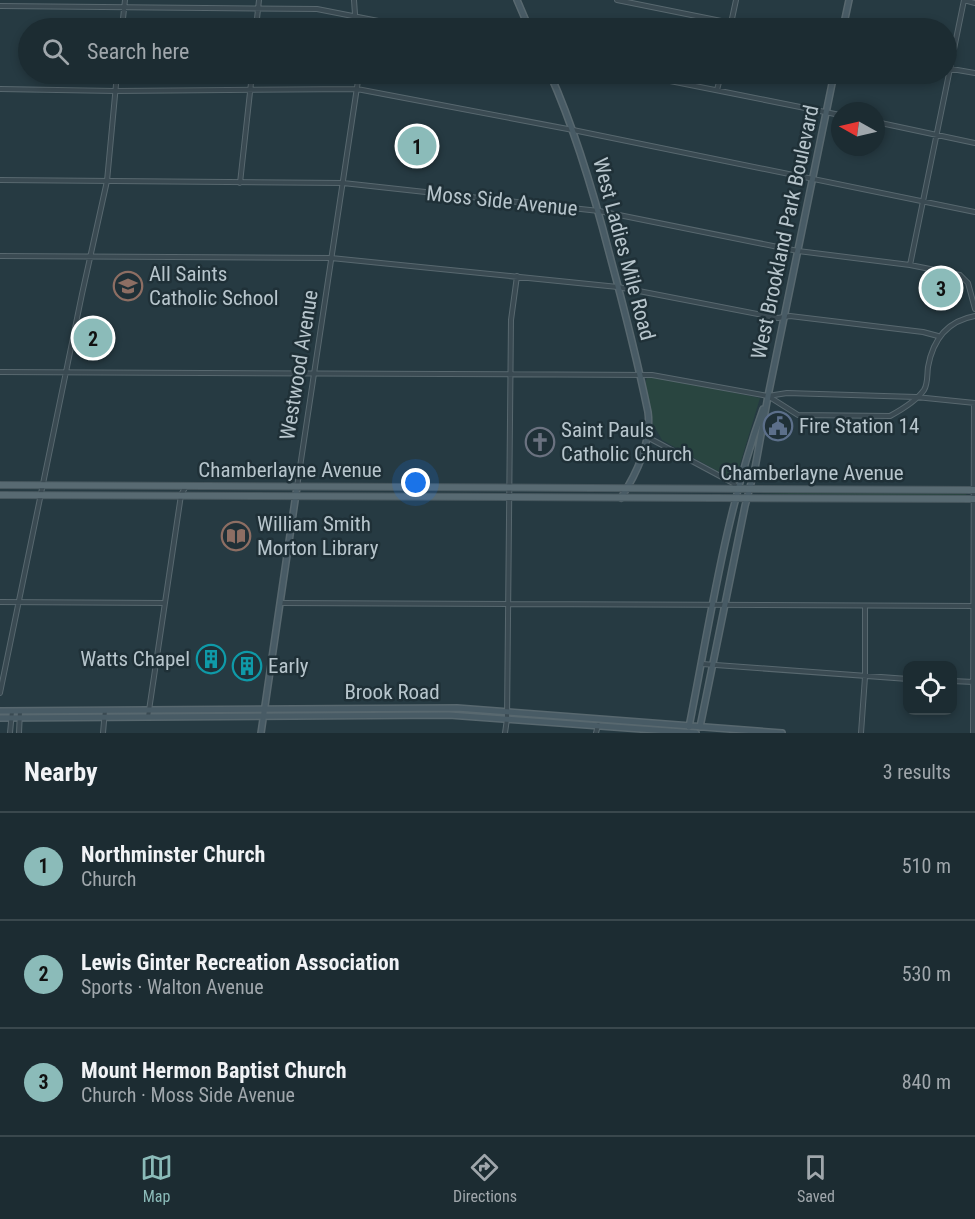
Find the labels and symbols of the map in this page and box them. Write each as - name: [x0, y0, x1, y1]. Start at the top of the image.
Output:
- north arrow: [831, 102, 885, 156]
- street label: West Brookland Park Boulevard: [746, 103, 824, 361]
- pin: 1: [398, 124, 436, 168]
- street label: West Ladies Mile Road: [588, 155, 660, 343]
- street label: Moss Side Avenue: [425, 181, 579, 221]
- place label: All Saints Catholic School: [149, 262, 279, 310]
- pin: 3: [922, 266, 960, 310]
- school or university icon: All Saints Catholic School: [112, 270, 144, 302]
- street label: Westwood Avenue: [275, 288, 323, 442]
- pin: 2: [74, 316, 112, 360]
- public building icon: Fire Station 14: [762, 410, 794, 442]
- place label: Fire Station 14: [799, 414, 919, 438]
- place label: Saint Pauls Catholic Church: [561, 418, 692, 466]
- church icon: Saint Pauls Catholic Church: [524, 426, 556, 458]
- street label: Chamberlayne Avenue: [198, 458, 382, 482]
- street label: Chamberlayne Avenue: [720, 461, 904, 485]
- your location: [401, 468, 430, 497]
- place label: William Smith Morton Library: [257, 512, 379, 560]
- library icon: William Smith Morton Library: [220, 520, 252, 552]
- building icon: Watts Chapel: [195, 643, 227, 675]
- place label: Watts Chapel: [80, 647, 190, 671]
- building icon: Early: [231, 650, 263, 682]
- place label: Early: [268, 654, 309, 678]
- street label: Brook Road: [344, 680, 440, 704]

